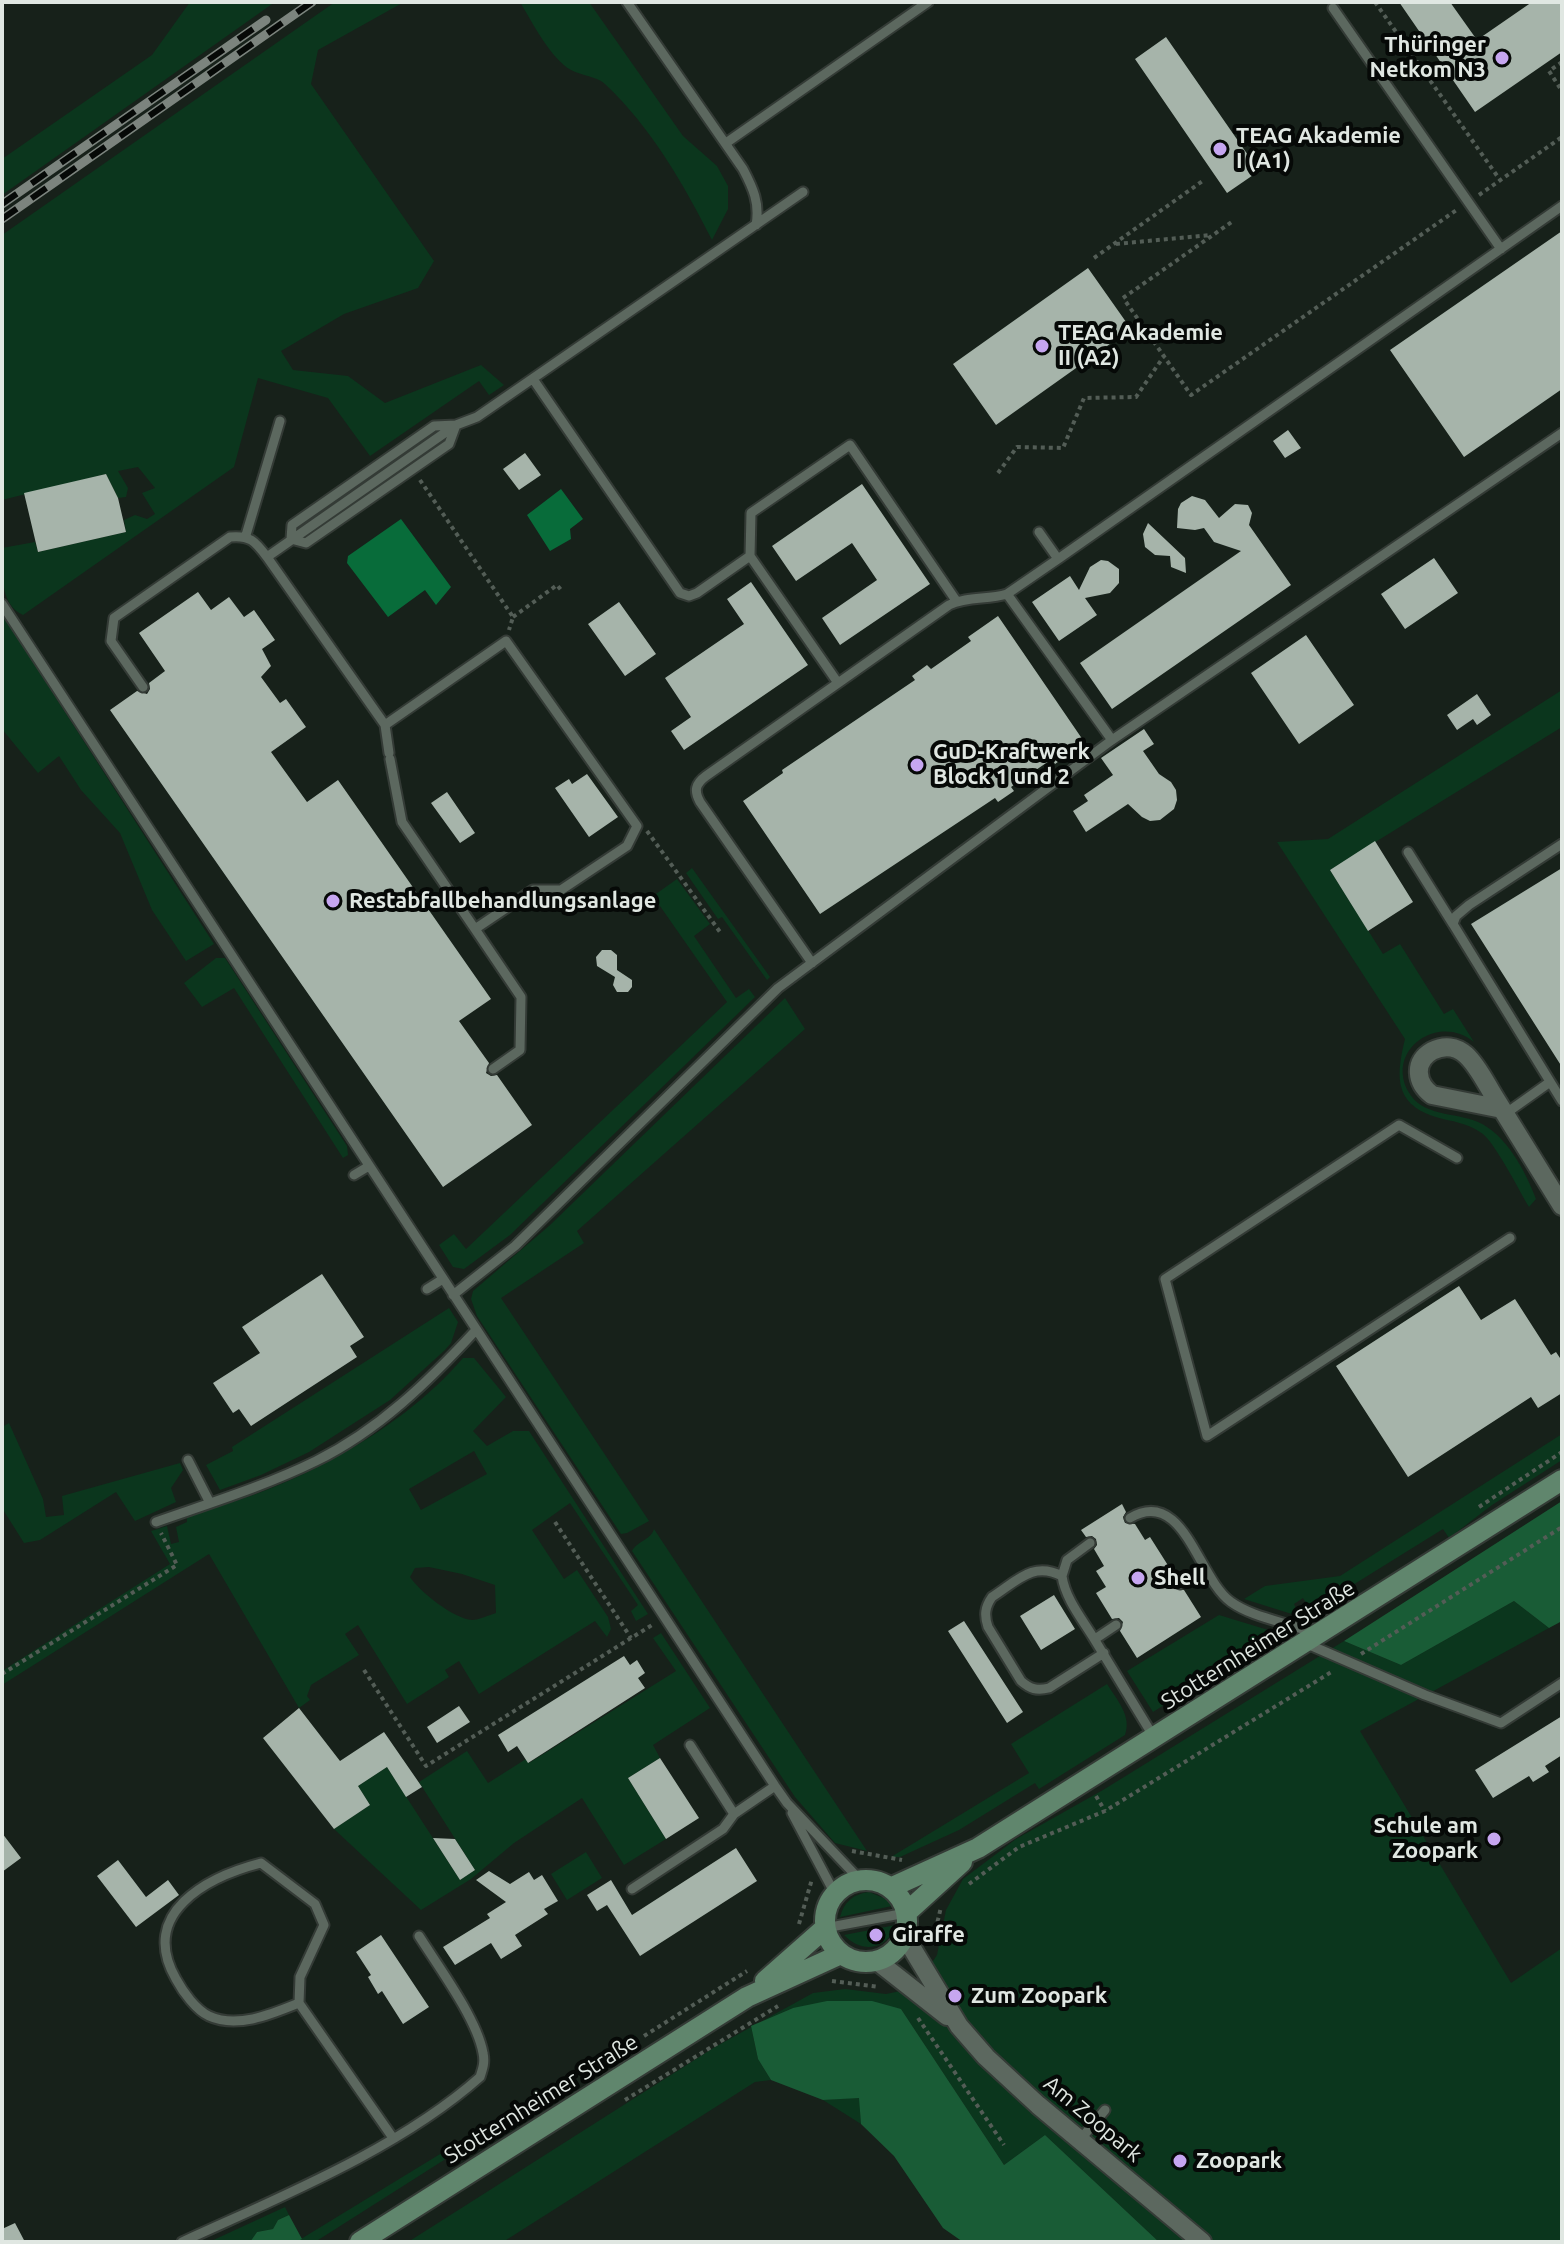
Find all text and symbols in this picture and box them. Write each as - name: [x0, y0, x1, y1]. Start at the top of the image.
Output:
- place label: Thüringer Netkom N3: [1370, 32, 1486, 84]
- marker: Thüringer Netkom N3: [1493, 49, 1511, 67]
- place label: TEAG Akademie I (A1): [1236, 123, 1401, 174]
- marker: TEAG Akademie I (A1): [1211, 140, 1229, 158]
- place label: TEAG Akademie II (A2): [1058, 320, 1223, 372]
- marker: TEAG Akademie II (A2): [1033, 337, 1051, 355]
- place label: GuD-Kraftwerk Block 1 und 2: [933, 739, 1090, 790]
- marker: GuD-Kraftwerk Block 1 und 2: [908, 756, 926, 774]
- place label: Restabfallbehandlungsanlage: [349, 888, 656, 914]
- marker: Restabfallbehandlungsanlage: [324, 892, 342, 910]
- place label: Shell: [1154, 1565, 1205, 1591]
- marker: Shell: [1129, 1569, 1147, 1587]
- street label: Stotternheimer Straße: [1156, 1575, 1360, 1715]
- place label: Schule am Zoopark: [1374, 1813, 1478, 1864]
- marker: Schule am Zoopark: [1485, 1830, 1503, 1848]
- place label: Giraffe: [892, 1922, 965, 1948]
- marker: Giraffe: [867, 1926, 885, 1944]
- place label: Zum Zoopark: [971, 1983, 1107, 2009]
- marker: Zum Zoopark: [946, 1987, 964, 2005]
- street label: Stotternheimer Straße: [439, 2029, 643, 2169]
- street label: Am Zoopark: [1039, 2070, 1147, 2168]
- place label: Zoopark: [1196, 2148, 1282, 2174]
- marker: Zoopark: [1171, 2152, 1189, 2170]

